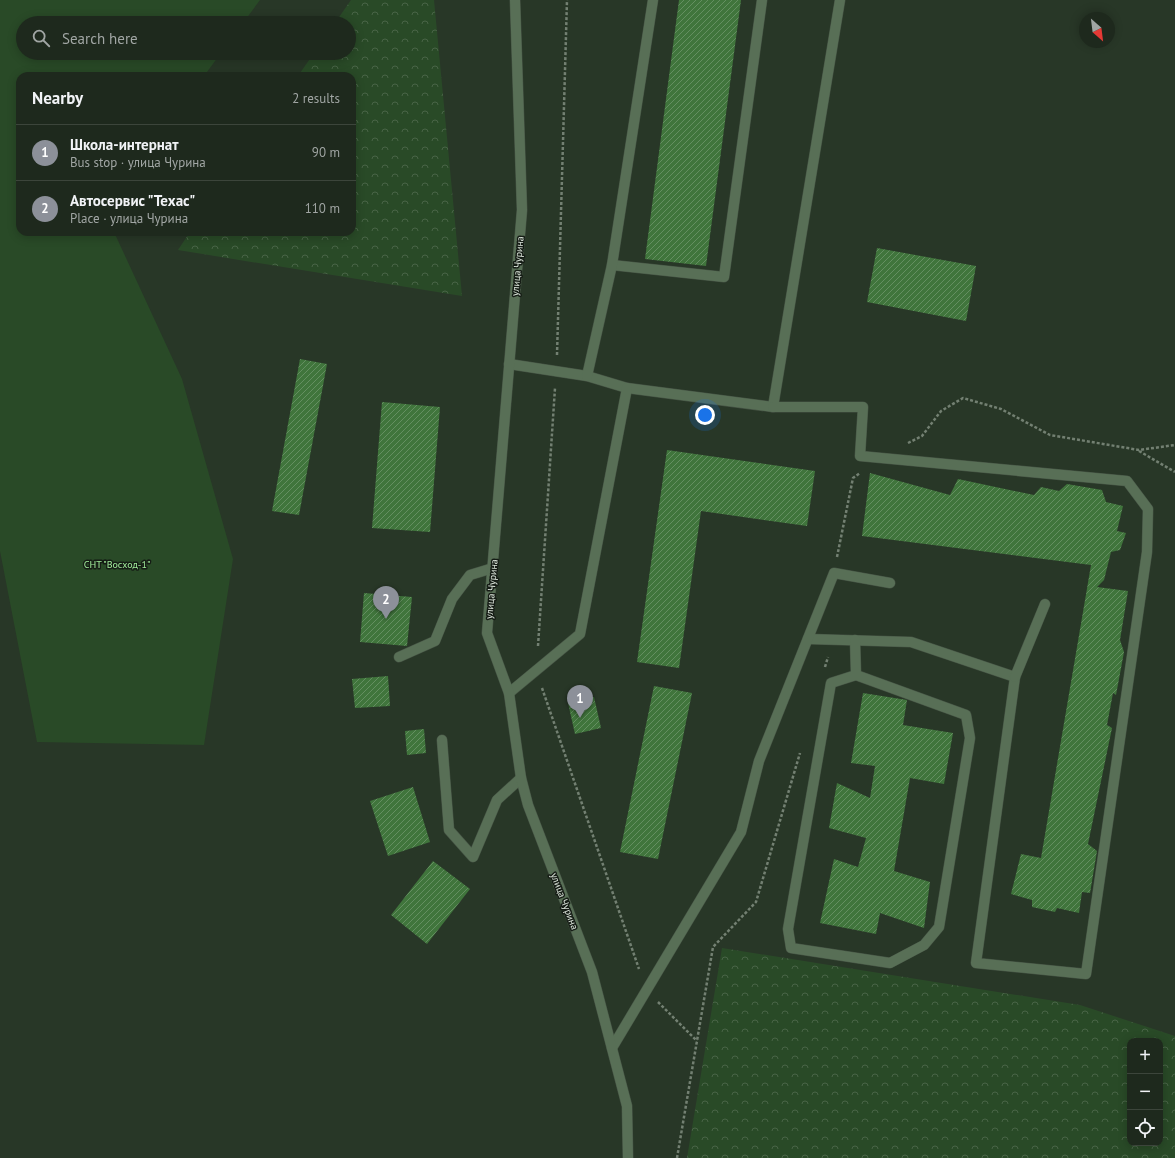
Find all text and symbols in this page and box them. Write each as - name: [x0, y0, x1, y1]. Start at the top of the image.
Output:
- north arrow: [1079, 12, 1115, 48]
- search box: [16, 16, 356, 60]
- icon: search: [30, 27, 52, 49]
- text: Search here: [62, 29, 138, 48]
- text: Nearby: [32, 87, 83, 109]
- text: 2 results: [292, 90, 340, 107]
- text: Школа-интернат: [70, 135, 179, 154]
- text: 1: [41, 144, 49, 161]
- text: 90 m: [312, 144, 340, 161]
- text: Bus stop · улица Чурина: [70, 154, 206, 171]
- text: Автосервис "Техас": [70, 191, 195, 210]
- text: 2: [41, 200, 49, 217]
- text: 110 m: [305, 200, 340, 217]
- text: Place · улица Чурина: [70, 210, 188, 227]
- street label: улица Чурина: [508, 236, 527, 297]
- your location: [695, 405, 715, 425]
- park label: СНТ "Восход-1": [84, 558, 150, 571]
- street label: улица Чурина: [482, 559, 501, 620]
- pin: 2: [373, 586, 399, 619]
- pin: 1: [567, 685, 593, 718]
- street label: улица Чурина: [548, 871, 581, 932]
- map controls: [1127, 1038, 1163, 1146]
- button: +: [1127, 1038, 1163, 1074]
- button: −: [1127, 1074, 1163, 1110]
- button: locate: [1127, 1110, 1163, 1146]

